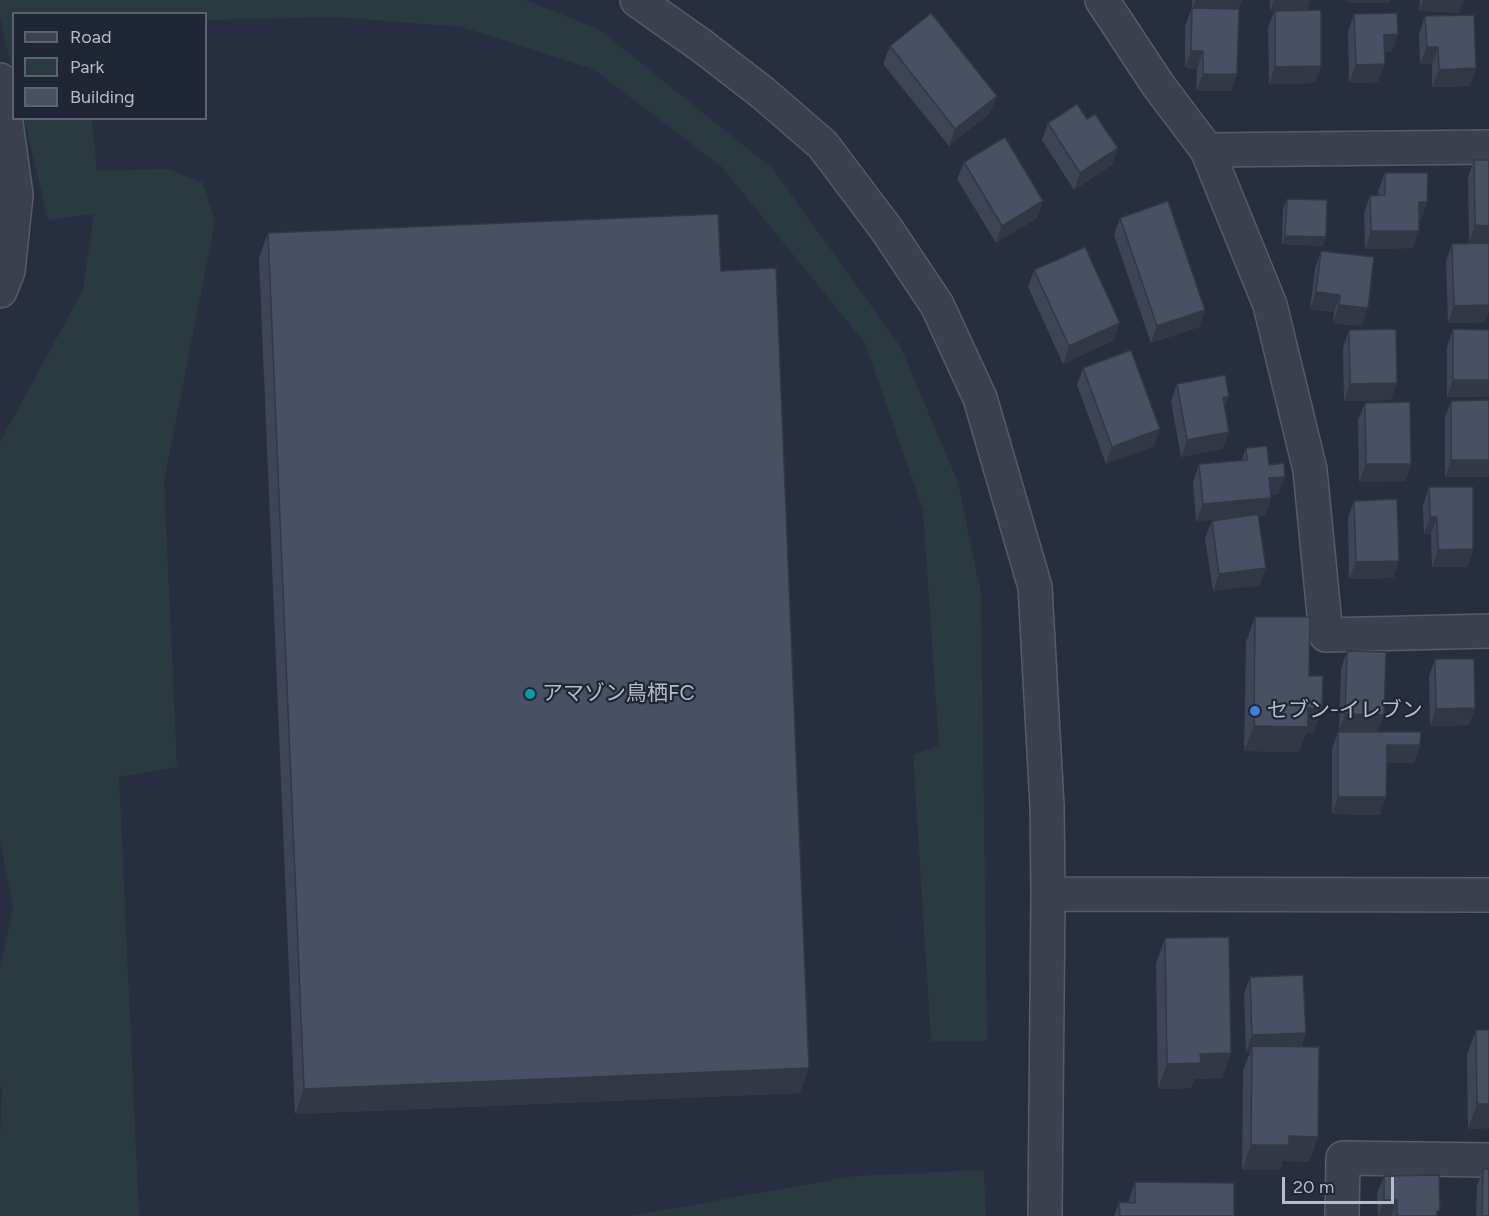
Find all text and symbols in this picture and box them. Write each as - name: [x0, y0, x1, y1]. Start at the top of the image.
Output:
- legend: [12, 12, 207, 120]
- text: Road: [70, 26, 111, 48]
- text: Park: [70, 56, 104, 78]
- text: Building: [70, 86, 135, 108]
- place label: アマゾン鳥栖FC: [542, 681, 695, 707]
- marker: アマゾン鳥栖FC: [523, 687, 537, 701]
- place label: セブン-イレブン: [1267, 698, 1423, 724]
- marker: セブン-イレブン: [1248, 704, 1262, 718]
- scale bar: [1285, 1165, 1398, 1203]
- text: 20 m: [1293, 1176, 1334, 1198]

